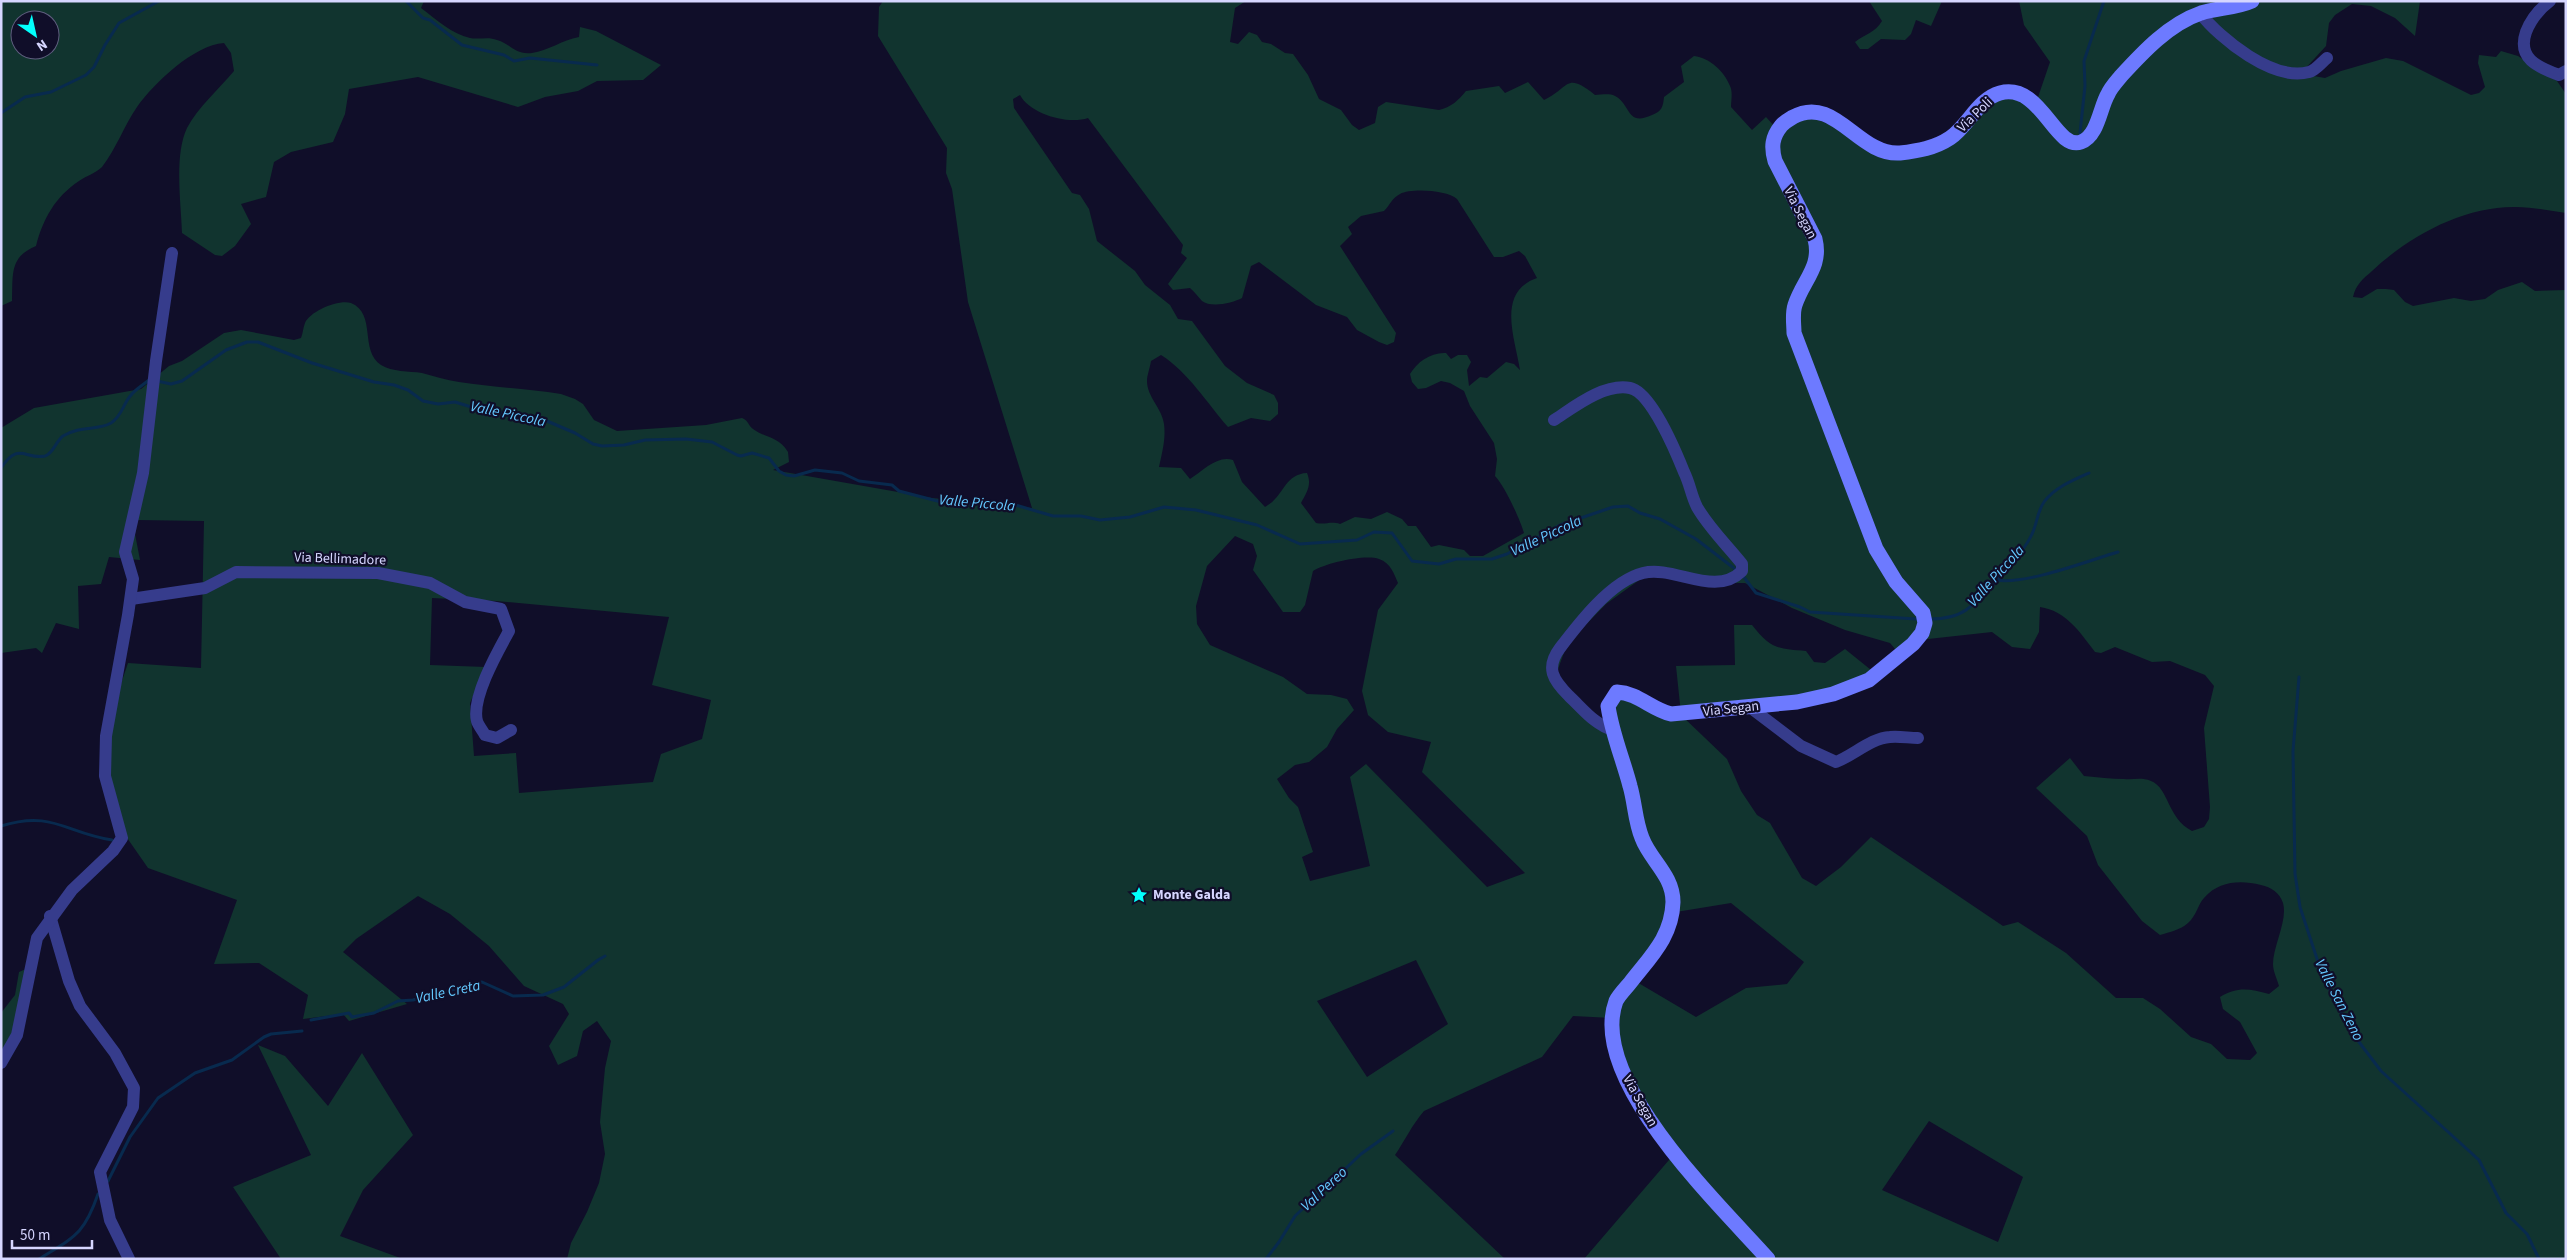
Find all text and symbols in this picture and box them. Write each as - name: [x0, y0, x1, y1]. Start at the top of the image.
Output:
- north arrow: [10, 10, 60, 60]
- text: N: [32, 34, 51, 56]
- street label: Via Poli: [1953, 93, 1997, 137]
- street label: Via Segan: [1778, 183, 1822, 243]
- water label: Valle Piccola: [468, 396, 548, 432]
- water label: Valle Piccola: [938, 489, 1016, 517]
- water label: Valle Piccola: [1507, 510, 1585, 562]
- water label: Valle Piccola: [1963, 540, 2029, 612]
- street label: Via Bellimadore: [294, 547, 386, 571]
- street label: Via Segan: [1702, 696, 1760, 722]
- place icon: Monte Galda: [1129, 885, 1149, 905]
- place label: Monte Galda: [1153, 885, 1230, 905]
- water label: Valle San Zeno: [2309, 955, 2369, 1045]
- water label: Valle Creta: [414, 975, 482, 1009]
- street label: Via Segan: [1618, 1072, 1662, 1130]
- water label: Val Pereo: [1296, 1162, 1352, 1216]
- scale bar: [12, 1218, 92, 1250]
- text: 50 m: [20, 1225, 50, 1246]

